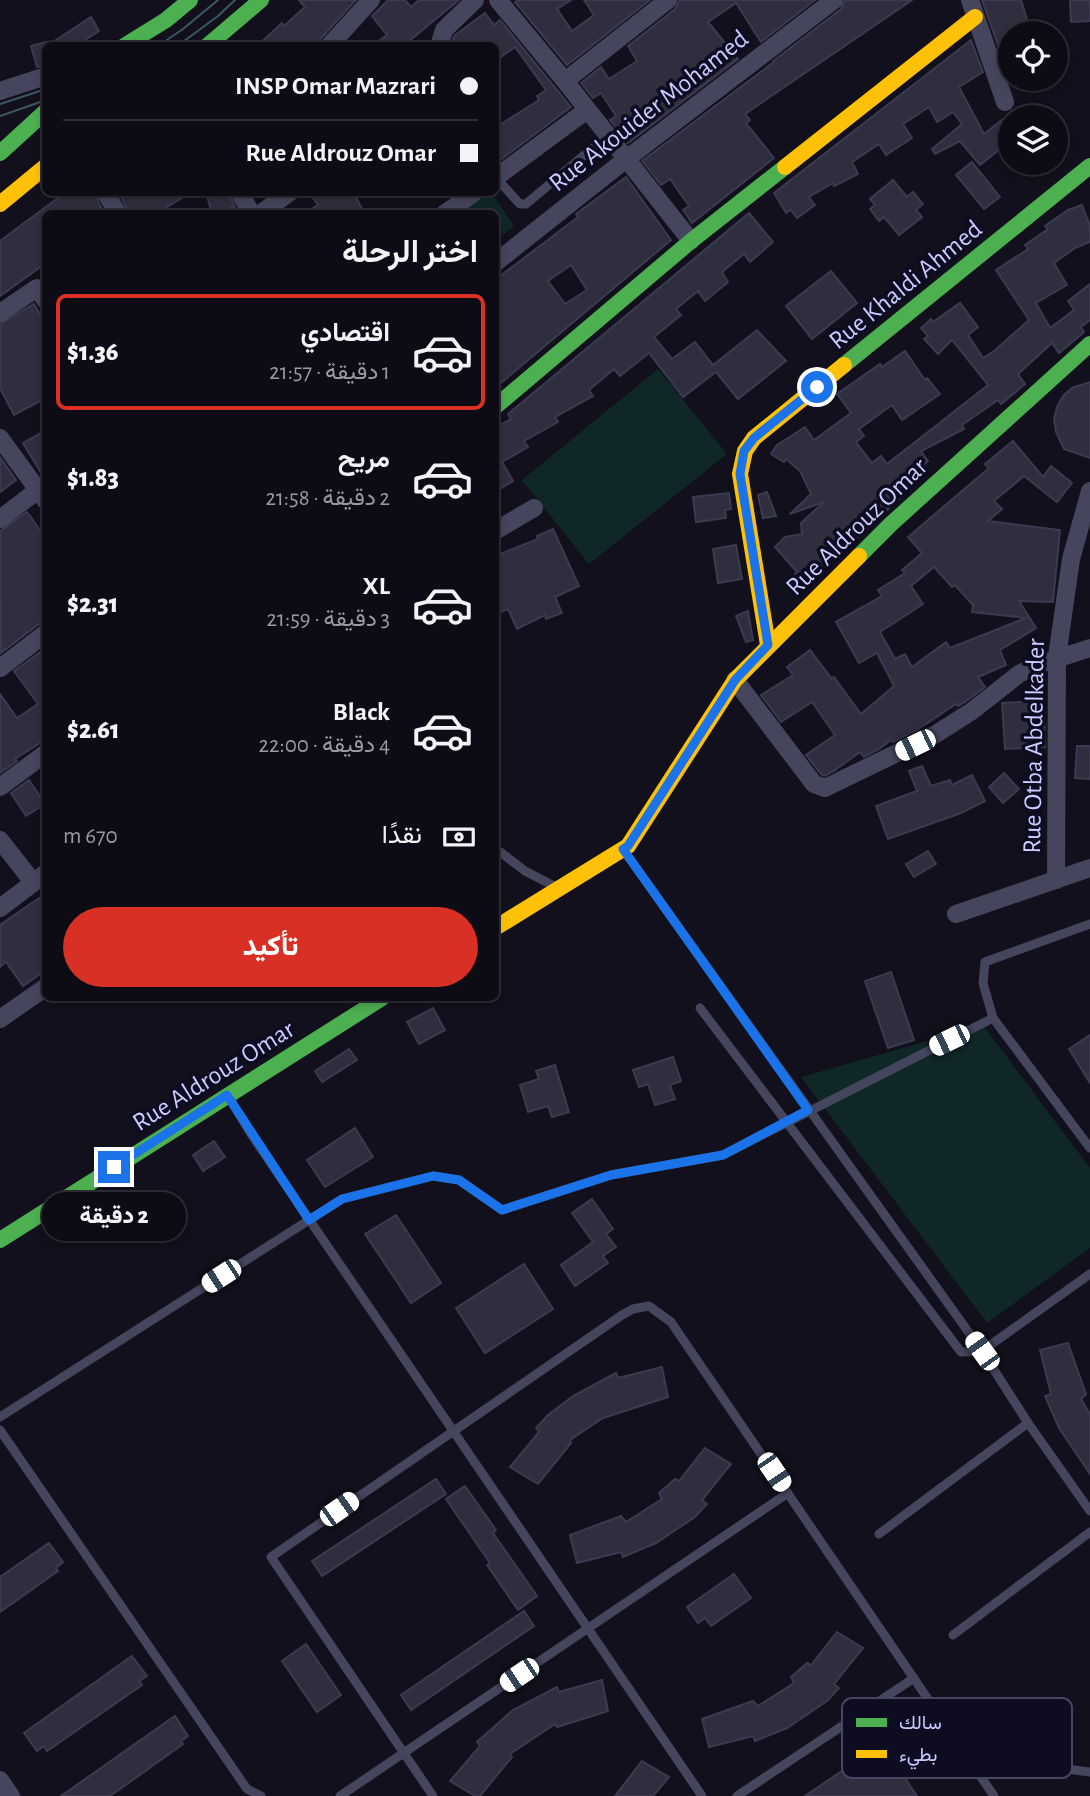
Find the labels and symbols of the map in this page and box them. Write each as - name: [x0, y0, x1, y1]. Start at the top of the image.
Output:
- street label: Rue Akouider Mohamed: [544, 25, 753, 196]
- street label: Rue Khaldi Ahmed: [824, 215, 987, 354]
- route start: [801, 371, 833, 403]
- street label: Rue Aldrouz Omar: [781, 453, 933, 600]
- street label: Rue Otba Abdelkader: [1019, 638, 1049, 854]
- car: [892, 726, 939, 764]
- street label: Rue Aldrouz Omar: [128, 1015, 299, 1136]
- car: [926, 1021, 973, 1059]
- route end: [98, 1151, 130, 1183]
- callout: 2 دقيقة: [42, 1192, 186, 1240]
- car: [198, 1256, 245, 1296]
- car: [962, 1328, 1003, 1374]
- car: [754, 1449, 795, 1495]
- car: [316, 1488, 363, 1530]
- car: [496, 1655, 543, 1695]
- legend: [842, 1698, 1072, 1778]
- text: سالك: [899, 1714, 942, 1733]
- text: بطيء: [899, 1746, 937, 1770]

